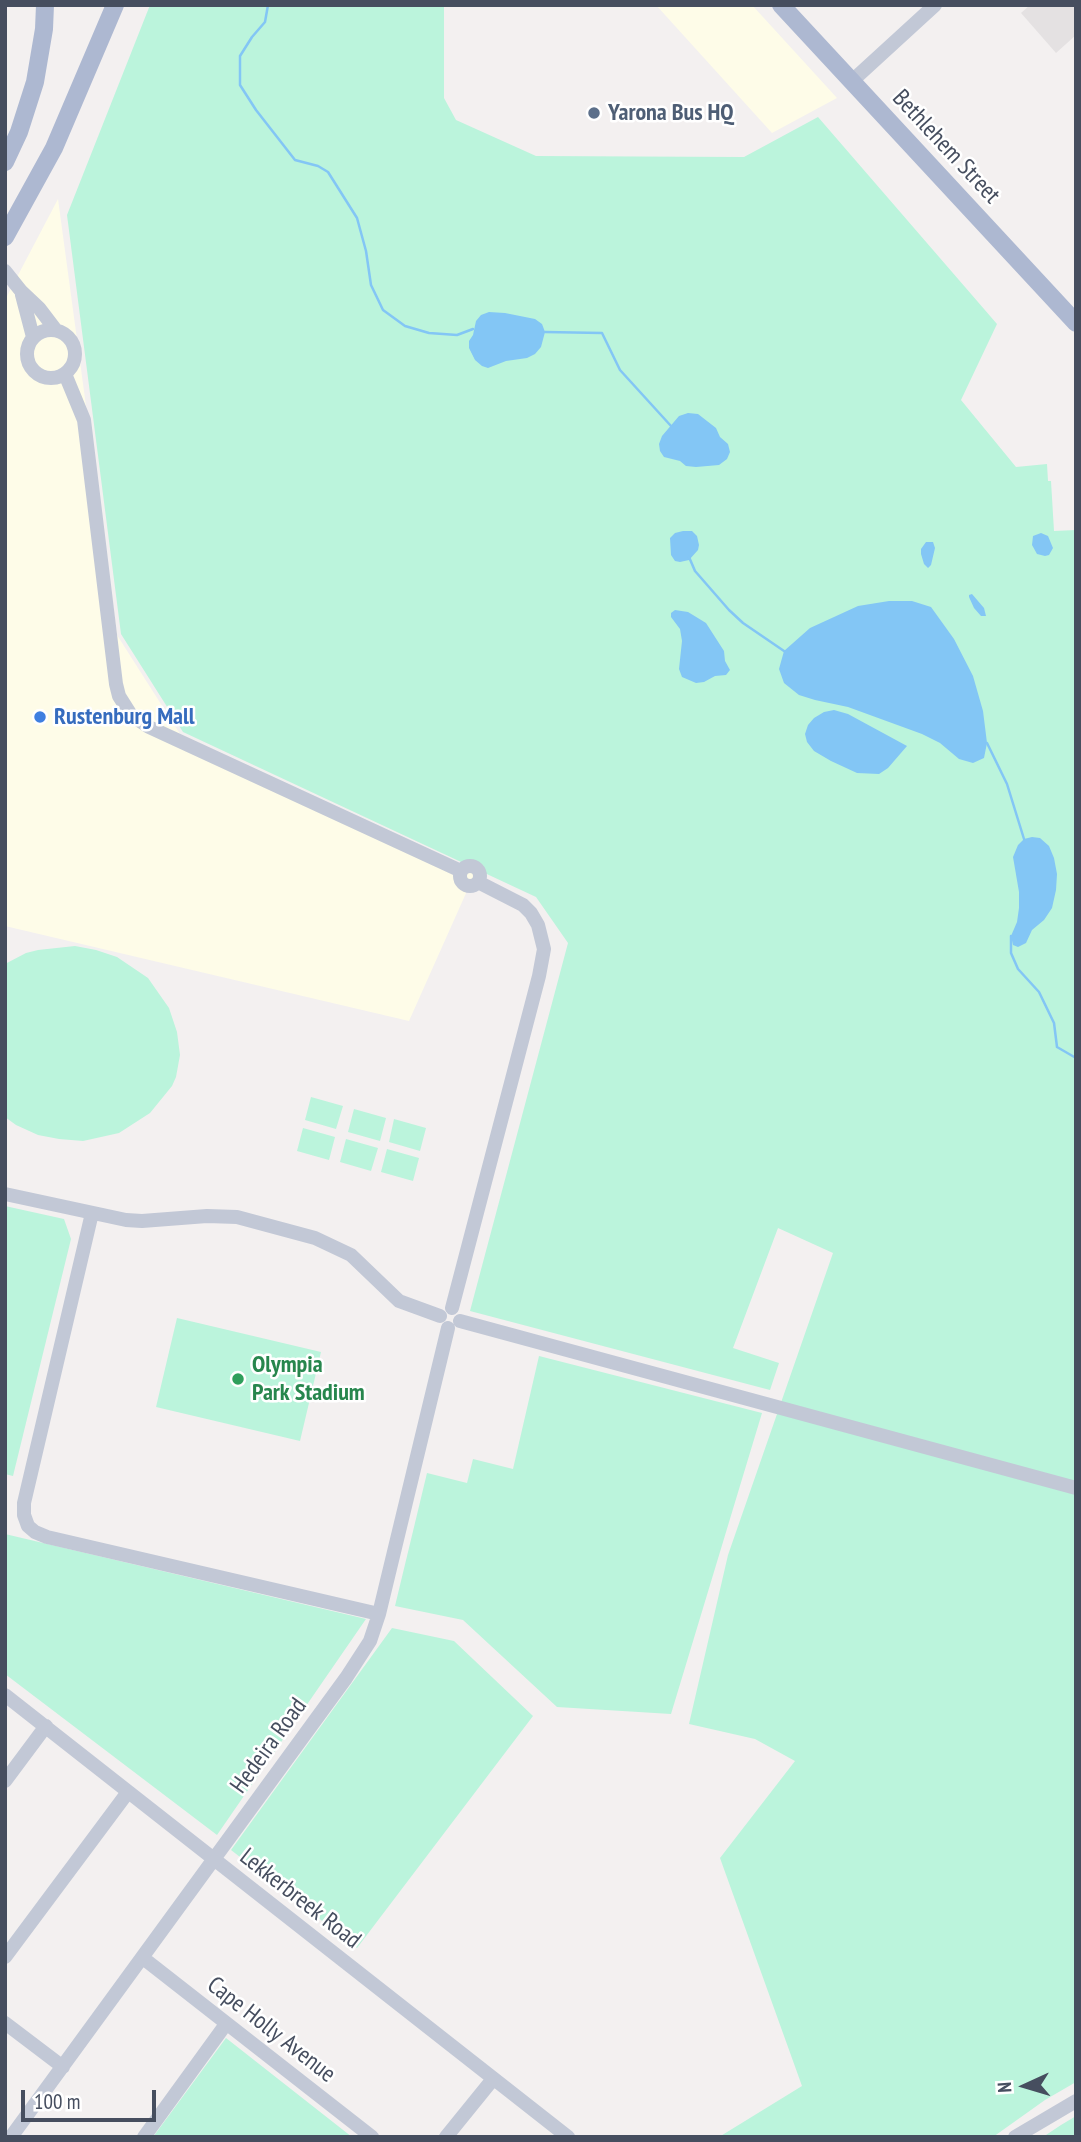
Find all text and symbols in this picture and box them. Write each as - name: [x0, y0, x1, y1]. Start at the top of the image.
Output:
- street label: Bethlehem Street: [886, 84, 1006, 210]
- place label: Yarona Bus HQ: [608, 99, 734, 127]
- marker: Yarona Bus HQ: [586, 105, 602, 121]
- place label: Rustenburg Mall: [54, 703, 195, 731]
- marker: Rustenburg Mall: [32, 709, 48, 725]
- place label: Olympia Park Stadium: [252, 1351, 365, 1407]
- marker: Olympia Park Stadium: [230, 1371, 246, 1387]
- street label: Hedeira Road: [225, 1693, 313, 1799]
- street label: Lekkerbreek Road: [234, 1843, 366, 1955]
- street label: Cape Holly Avenue: [201, 1971, 341, 2089]
- north arrow: [990, 2051, 1060, 2121]
- scale bar: [24, 2076, 159, 2120]
- text: N: [992, 2082, 1016, 2093]
- text: 100 m: [34, 2088, 80, 2115]

